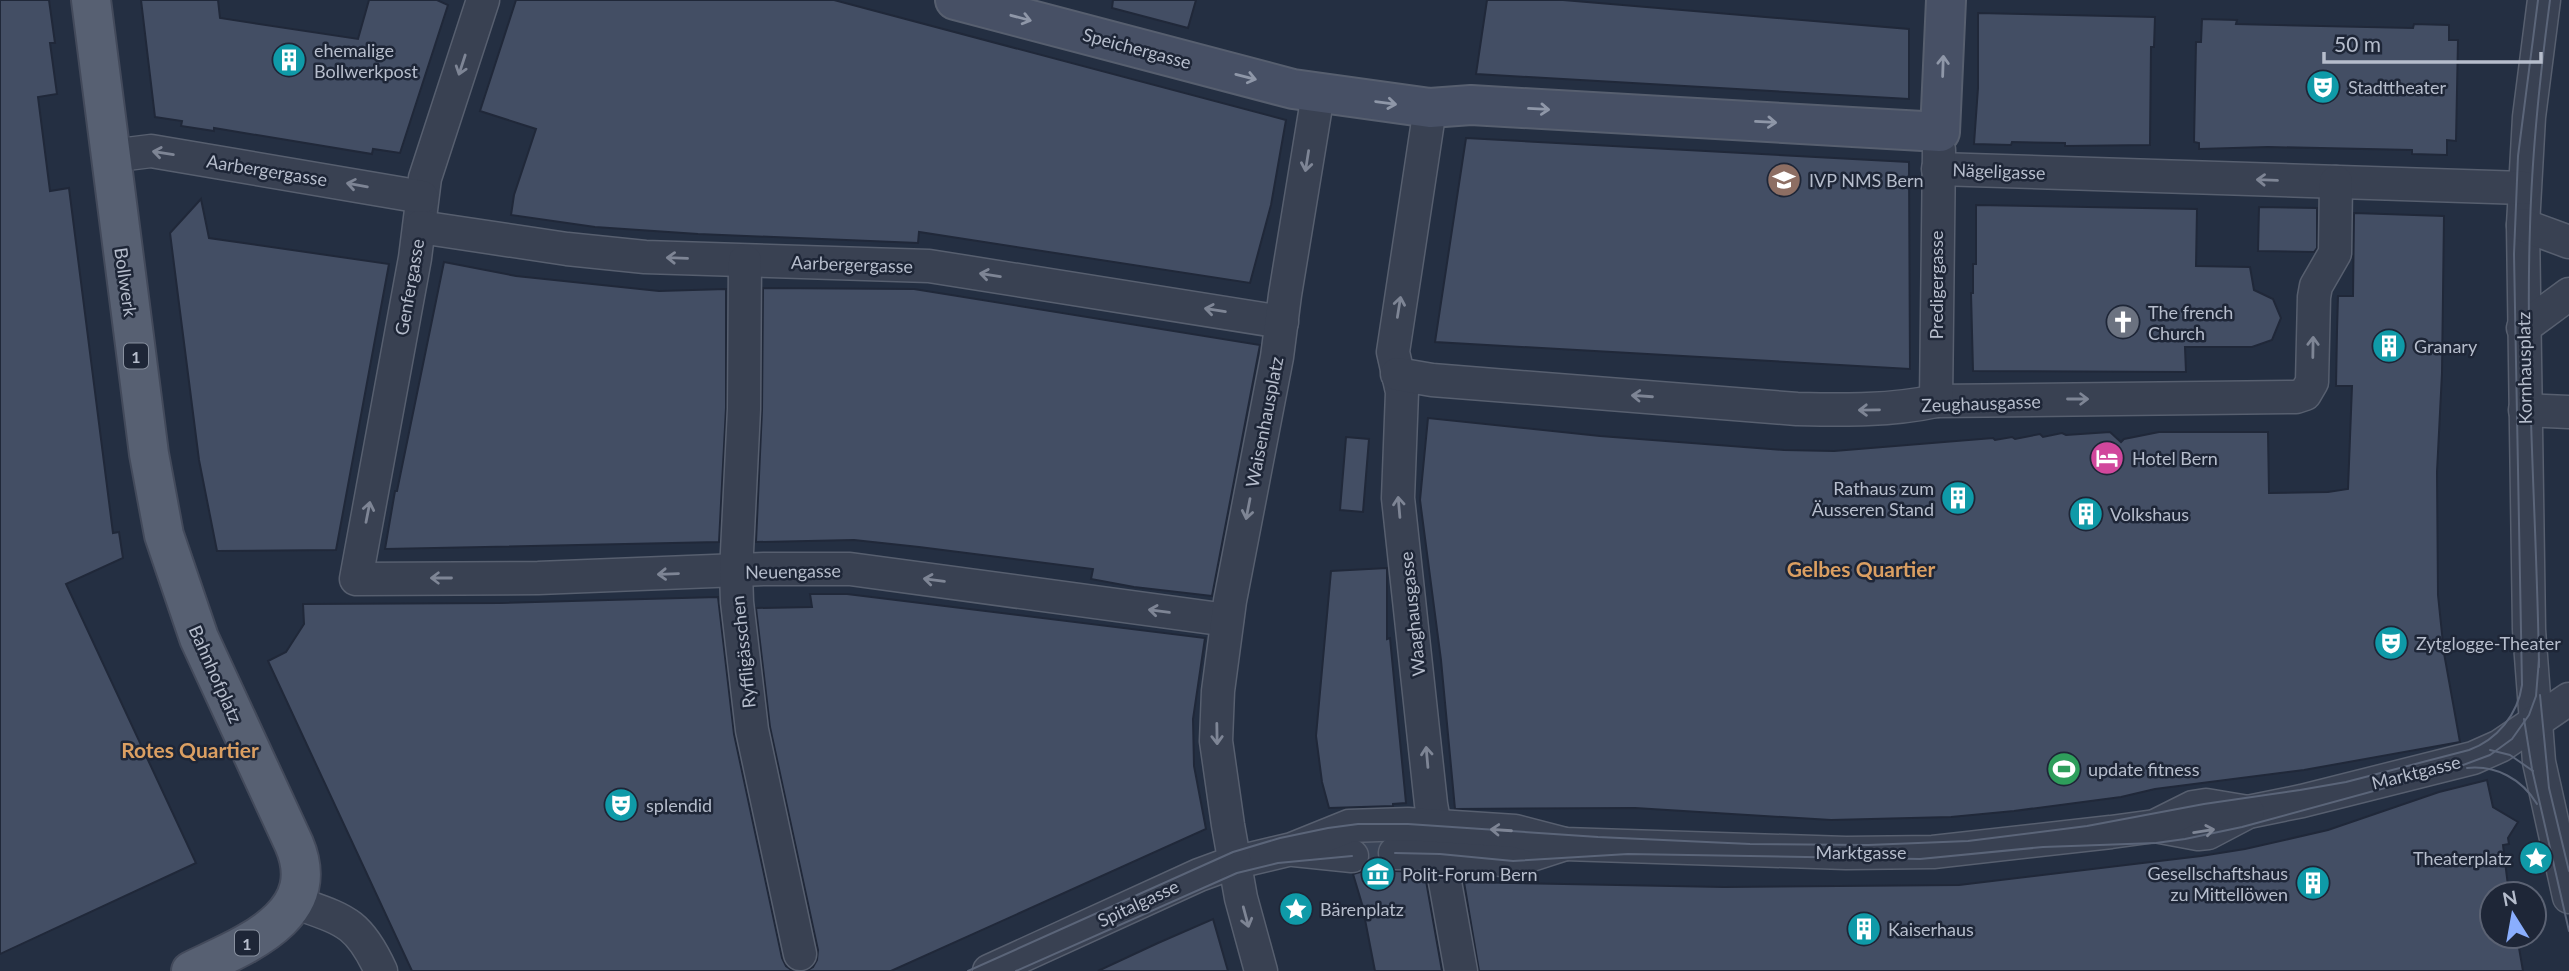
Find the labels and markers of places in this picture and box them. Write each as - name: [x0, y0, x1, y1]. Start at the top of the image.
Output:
- place label: ehemalige Bollwerkpost: [314, 39, 419, 82]
- building icon: ehemalige Bollwerkpost: [270, 41, 308, 79]
- theatre icon: Stadttheater: [2304, 68, 2342, 106]
- place label: Stadttheater: [2348, 76, 2446, 98]
- school or university icon: IVP NMS Bern: [1765, 161, 1803, 199]
- place label: IVP NMS Bern: [1809, 169, 1924, 191]
- place label: The french Church: [2148, 301, 2233, 344]
- church icon: The french Church: [2104, 303, 2142, 341]
- building icon: Granary: [2370, 327, 2408, 365]
- place label: Granary: [2414, 335, 2478, 357]
- hotel icon: Hotel Bern: [2088, 439, 2126, 477]
- place label: Hotel Bern: [2132, 447, 2218, 469]
- place label: Rathaus zum Äusseren Stand: [1812, 477, 1934, 520]
- building icon: Rathaus zum Äusseren Stand: [1939, 479, 1977, 517]
- building icon: Volkshaus: [2067, 495, 2105, 533]
- place label: Volkshaus: [2110, 503, 2189, 525]
- theatre icon: Zytglogge-Theater: [2372, 624, 2410, 662]
- place label: Zytglogge-Theater: [2416, 632, 2561, 654]
- sports icon: update fitness: [2045, 750, 2083, 788]
- place label: update fitness: [2088, 758, 2200, 780]
- theatre icon: splendid: [602, 786, 640, 824]
- place label: splendid: [646, 794, 712, 816]
- place icon: Theaterplatz: [2517, 839, 2555, 877]
- place label: Theaterplatz: [2413, 847, 2512, 869]
- museum icon: Polit-Forum Bern: [1359, 855, 1397, 893]
- place label: Gesellschaftshaus zu Mittellöwen: [2147, 862, 2288, 905]
- place label: Polit-Forum Bern: [1402, 863, 1537, 885]
- building icon: Gesellschaftshaus zu Mittellöwen: [2294, 864, 2332, 902]
- place icon: Bärenplatz: [1277, 890, 1315, 928]
- place label: Bärenplatz: [1320, 898, 1404, 920]
- building icon: Kaiserhaus: [1845, 910, 1883, 948]
- place label: Kaiserhaus: [1888, 918, 1974, 940]

